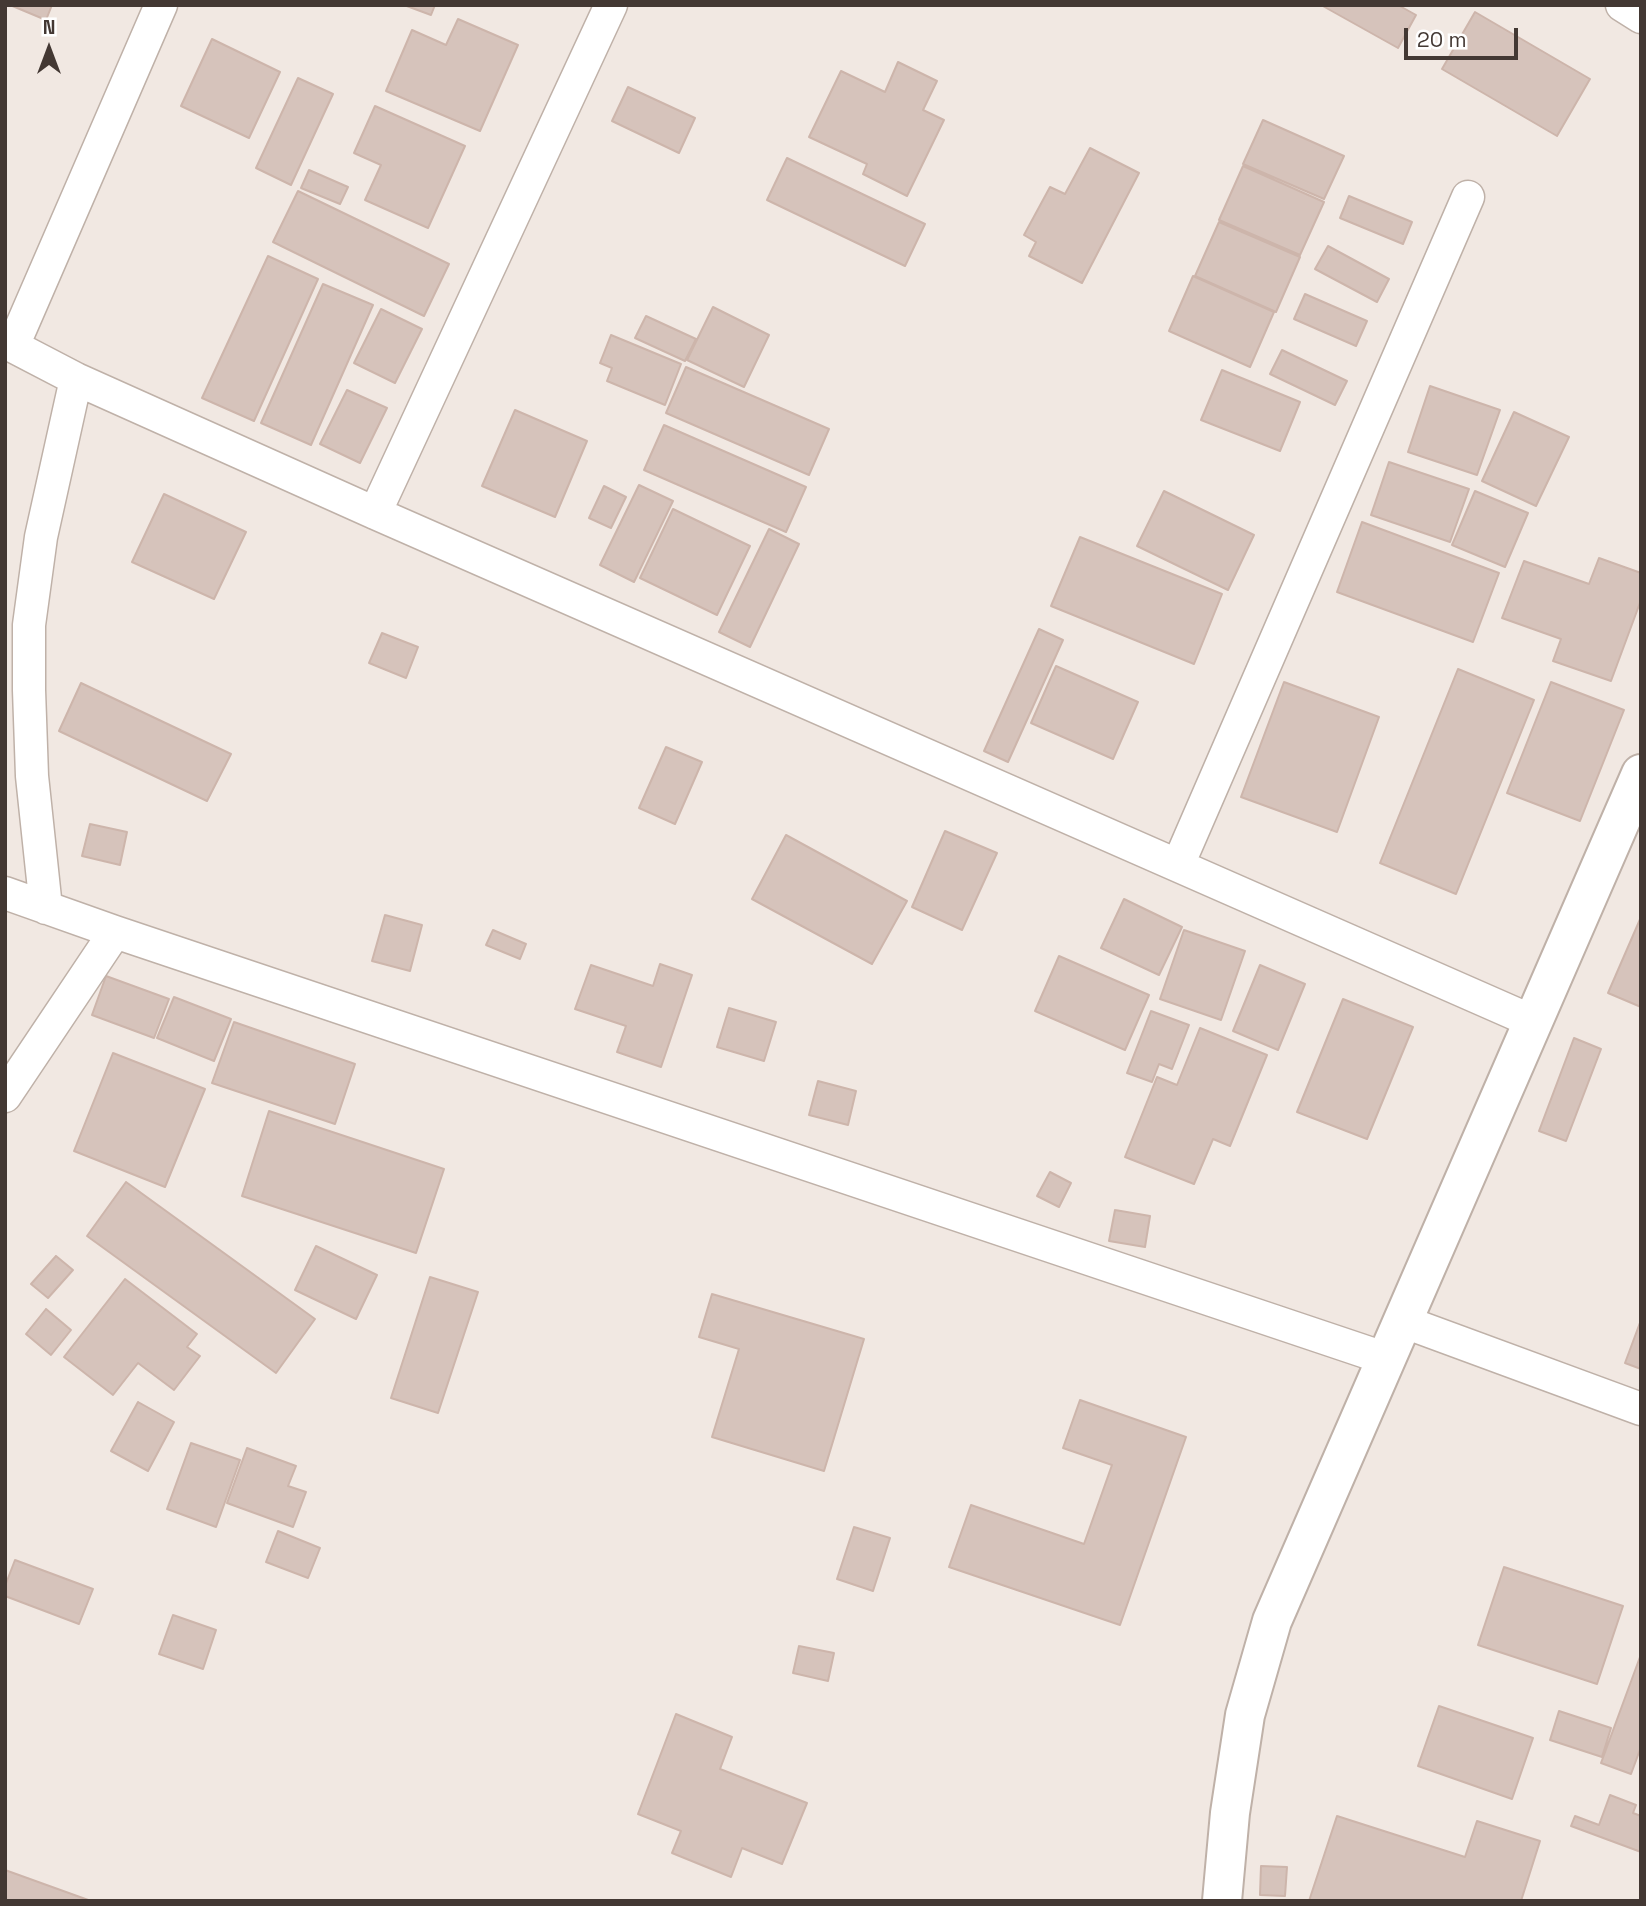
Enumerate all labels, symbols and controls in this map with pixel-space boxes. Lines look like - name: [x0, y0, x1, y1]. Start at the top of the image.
- north arrow: [14, 14, 84, 84]
- scale bar: [1408, 14, 1522, 58]
- text: N: [43, 15, 55, 40]
- text: 20 m: [1417, 26, 1467, 53]

